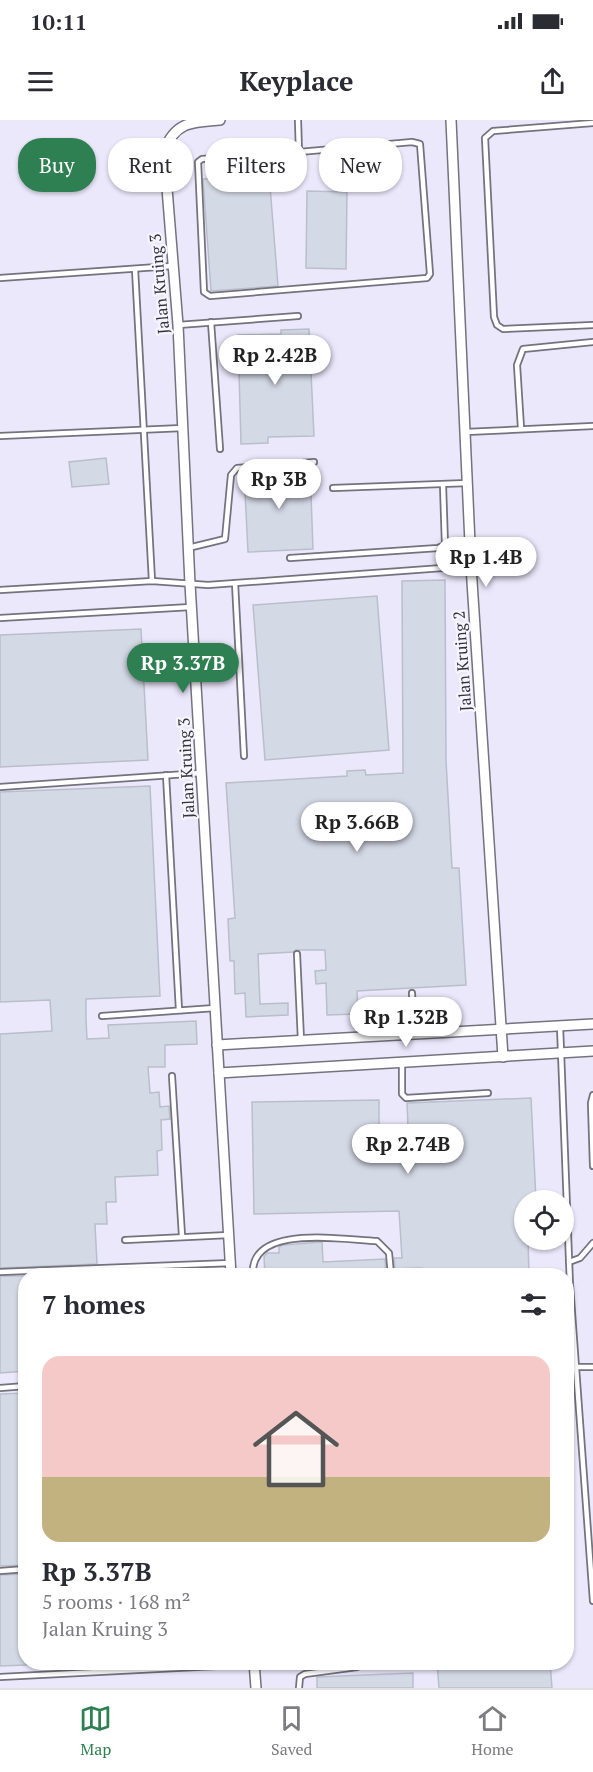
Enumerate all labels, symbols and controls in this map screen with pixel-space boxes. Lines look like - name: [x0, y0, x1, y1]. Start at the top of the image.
- text: 10:11: [30, 7, 87, 36]
- text: Keyplace: [240, 63, 353, 99]
- icon: menu: [24, 65, 57, 98]
- icon: share: [536, 65, 569, 98]
- chip: Buy: [18, 138, 96, 192]
- chip: Rent: [108, 138, 193, 192]
- chip: Filters: [205, 138, 307, 192]
- chip: New: [319, 138, 402, 192]
- street label: Jalan Kruing 3: [144, 233, 174, 335]
- pin: Rp 2.42B: [213, 335, 337, 386]
- text: Rp 2.42B: [233, 341, 317, 368]
- pin: Rp 3B: [237, 459, 321, 510]
- text: Rp 3B: [251, 465, 307, 492]
- pin: Rp 1.4B: [431, 537, 541, 588]
- text: Rp 1.4B: [449, 543, 523, 570]
- street label: Jalan Kruing 2: [448, 610, 476, 712]
- pin: Rp 3.37B: [121, 643, 245, 694]
- text: Rp 3.37B: [141, 649, 225, 676]
- street label: Jalan Kruing 3: [172, 717, 200, 819]
- pin: Rp 3.66B: [295, 802, 419, 853]
- text: Rp 3.66B: [315, 808, 399, 835]
- pin: Rp 1.32B: [344, 997, 468, 1048]
- text: Rp 1.32B: [364, 1003, 448, 1030]
- pin: Rp 2.74B: [346, 1124, 470, 1175]
- text: Rp 2.74B: [366, 1130, 450, 1157]
- map controls: [514, 1190, 574, 1250]
- button: locate: [514, 1190, 574, 1250]
- text: 7 homes: [42, 1287, 146, 1321]
- icon: filters: [517, 1288, 550, 1321]
- icon: home: [242, 1395, 350, 1503]
- text: Rp 3.37B: [42, 1554, 152, 1588]
- text: 5 rooms · 168 m²: [42, 1588, 190, 1615]
- text: Jalan Kruing 3: [42, 1615, 168, 1642]
- tab: Map: [79, 1702, 112, 1760]
- tab: Saved: [271, 1702, 313, 1760]
- tab: Home: [471, 1702, 514, 1760]

